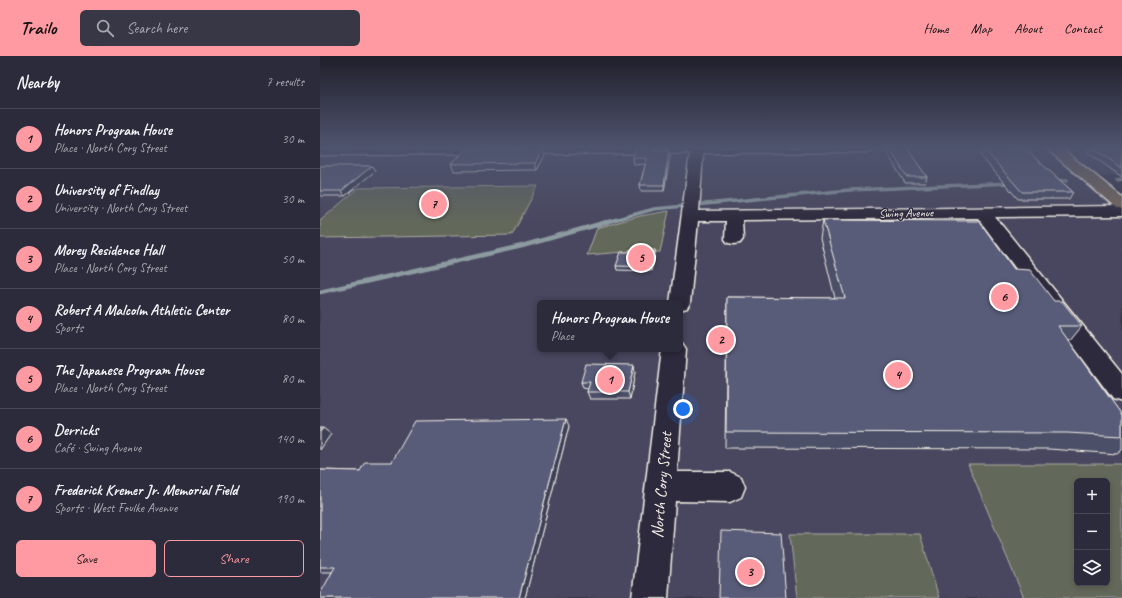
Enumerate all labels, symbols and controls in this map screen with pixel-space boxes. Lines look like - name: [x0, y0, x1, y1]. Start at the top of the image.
- search box: [80, 10, 360, 46]
- text: Trailo: [20, 16, 56, 40]
- icon: search: [94, 17, 116, 39]
- text: Search here: [126, 19, 188, 38]
- text: Home: [923, 20, 949, 37]
- text: Map: [971, 20, 992, 37]
- text: About: [1014, 20, 1042, 37]
- text: Contact: [1064, 20, 1102, 37]
- text: Nearby: [16, 72, 59, 93]
- text: 7 results: [266, 74, 304, 90]
- text: Honors Program House: [54, 121, 172, 140]
- text: 1: [26, 131, 32, 147]
- text: 30 m: [282, 131, 304, 147]
- text: Place · North Cory Street: [54, 140, 167, 156]
- text: University of Findlay: [54, 181, 159, 200]
- pin: 7: [421, 189, 447, 219]
- text: 2: [26, 191, 32, 207]
- text: 30 m: [282, 191, 304, 207]
- text: University · North Cory Street: [54, 200, 187, 216]
- street label: Swing Avenue: [879, 205, 934, 221]
- text: Morey Residence Hall: [54, 241, 163, 260]
- pin: 5: [628, 243, 654, 273]
- text: 3: [26, 251, 32, 267]
- text: 50 m: [282, 251, 304, 267]
- text: Place · North Cory Street: [54, 260, 167, 276]
- pin: 6: [991, 282, 1017, 312]
- popup: [537, 300, 683, 352]
- text: Robert A Malcolm Athletic Center: [54, 301, 229, 320]
- text: Honors Program House: [551, 309, 669, 328]
- text: 4: [26, 311, 32, 327]
- text: 80 m: [282, 311, 304, 327]
- text: Sports: [54, 320, 83, 336]
- pin: 2: [708, 325, 734, 355]
- text: Place: [551, 328, 574, 344]
- pin: 4: [885, 360, 911, 390]
- text: The Japanese Program House: [54, 361, 204, 380]
- pin: 1: [597, 365, 623, 395]
- text: 5: [26, 371, 32, 387]
- text: 80 m: [282, 371, 304, 387]
- text: Place · North Cory Street: [54, 380, 167, 396]
- your location: [673, 399, 693, 419]
- text: Derricks: [54, 421, 98, 440]
- street label: North Cory Street: [646, 429, 677, 539]
- text: 6: [26, 431, 32, 447]
- text: 140 m: [276, 431, 304, 447]
- text: Café · Swing Avenue: [54, 440, 141, 456]
- map controls: [1074, 478, 1110, 586]
- button: +: [1074, 478, 1110, 514]
- text: Frederick Kremer Jr. Memorial Field: [54, 481, 238, 500]
- text: 7: [26, 491, 32, 507]
- text: 190 m: [276, 491, 304, 507]
- text: Sports · West Foulke Avenue: [54, 500, 177, 516]
- button: −: [1074, 514, 1110, 550]
- button: Save: [16, 540, 156, 577]
- button: Share: [164, 540, 304, 577]
- button: layers: [1074, 550, 1110, 586]
- pin: 3: [737, 557, 763, 587]

